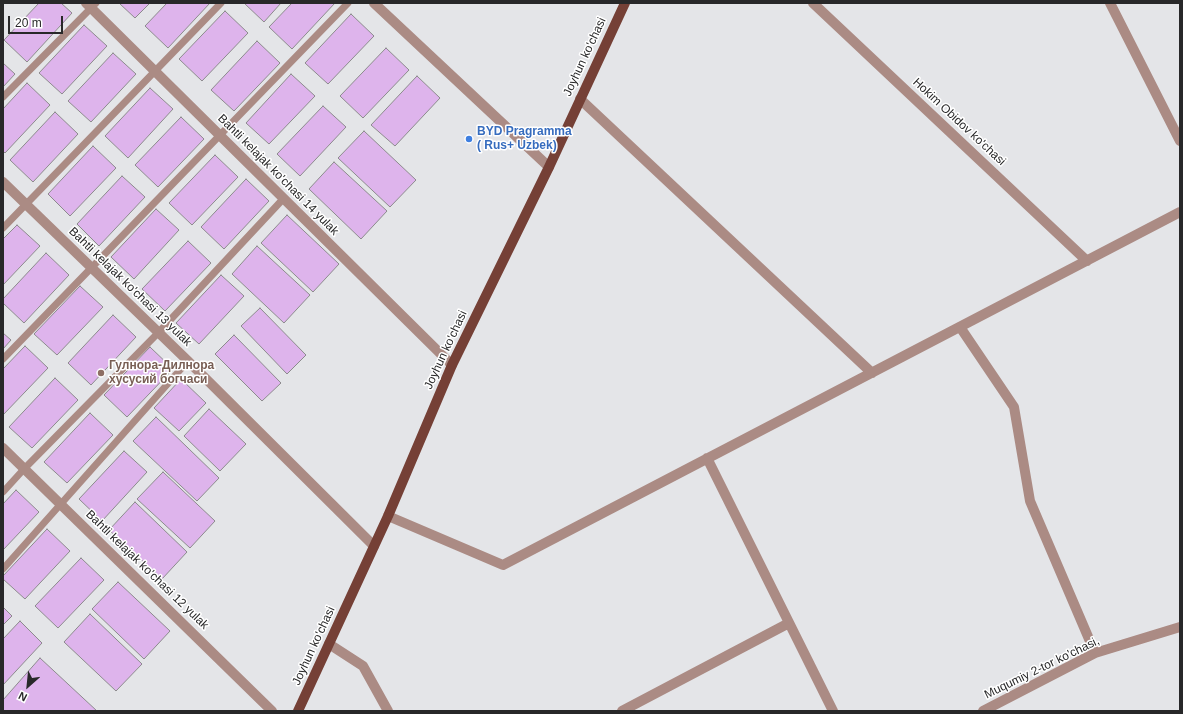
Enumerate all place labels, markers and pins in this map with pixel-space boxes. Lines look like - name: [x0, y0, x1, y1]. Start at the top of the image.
- place label: BYD Pragramma ( Rus+ Uzbek): [477, 125, 572, 153]
- marker: BYD Pragramma ( Rus+ Uzbek): [464, 134, 474, 144]
- place label: Гулнора-Дилнора хусусий богчаси: [109, 359, 214, 387]
- marker: Гулнора-Дилнора хусусий богчаси: [96, 368, 106, 378]

